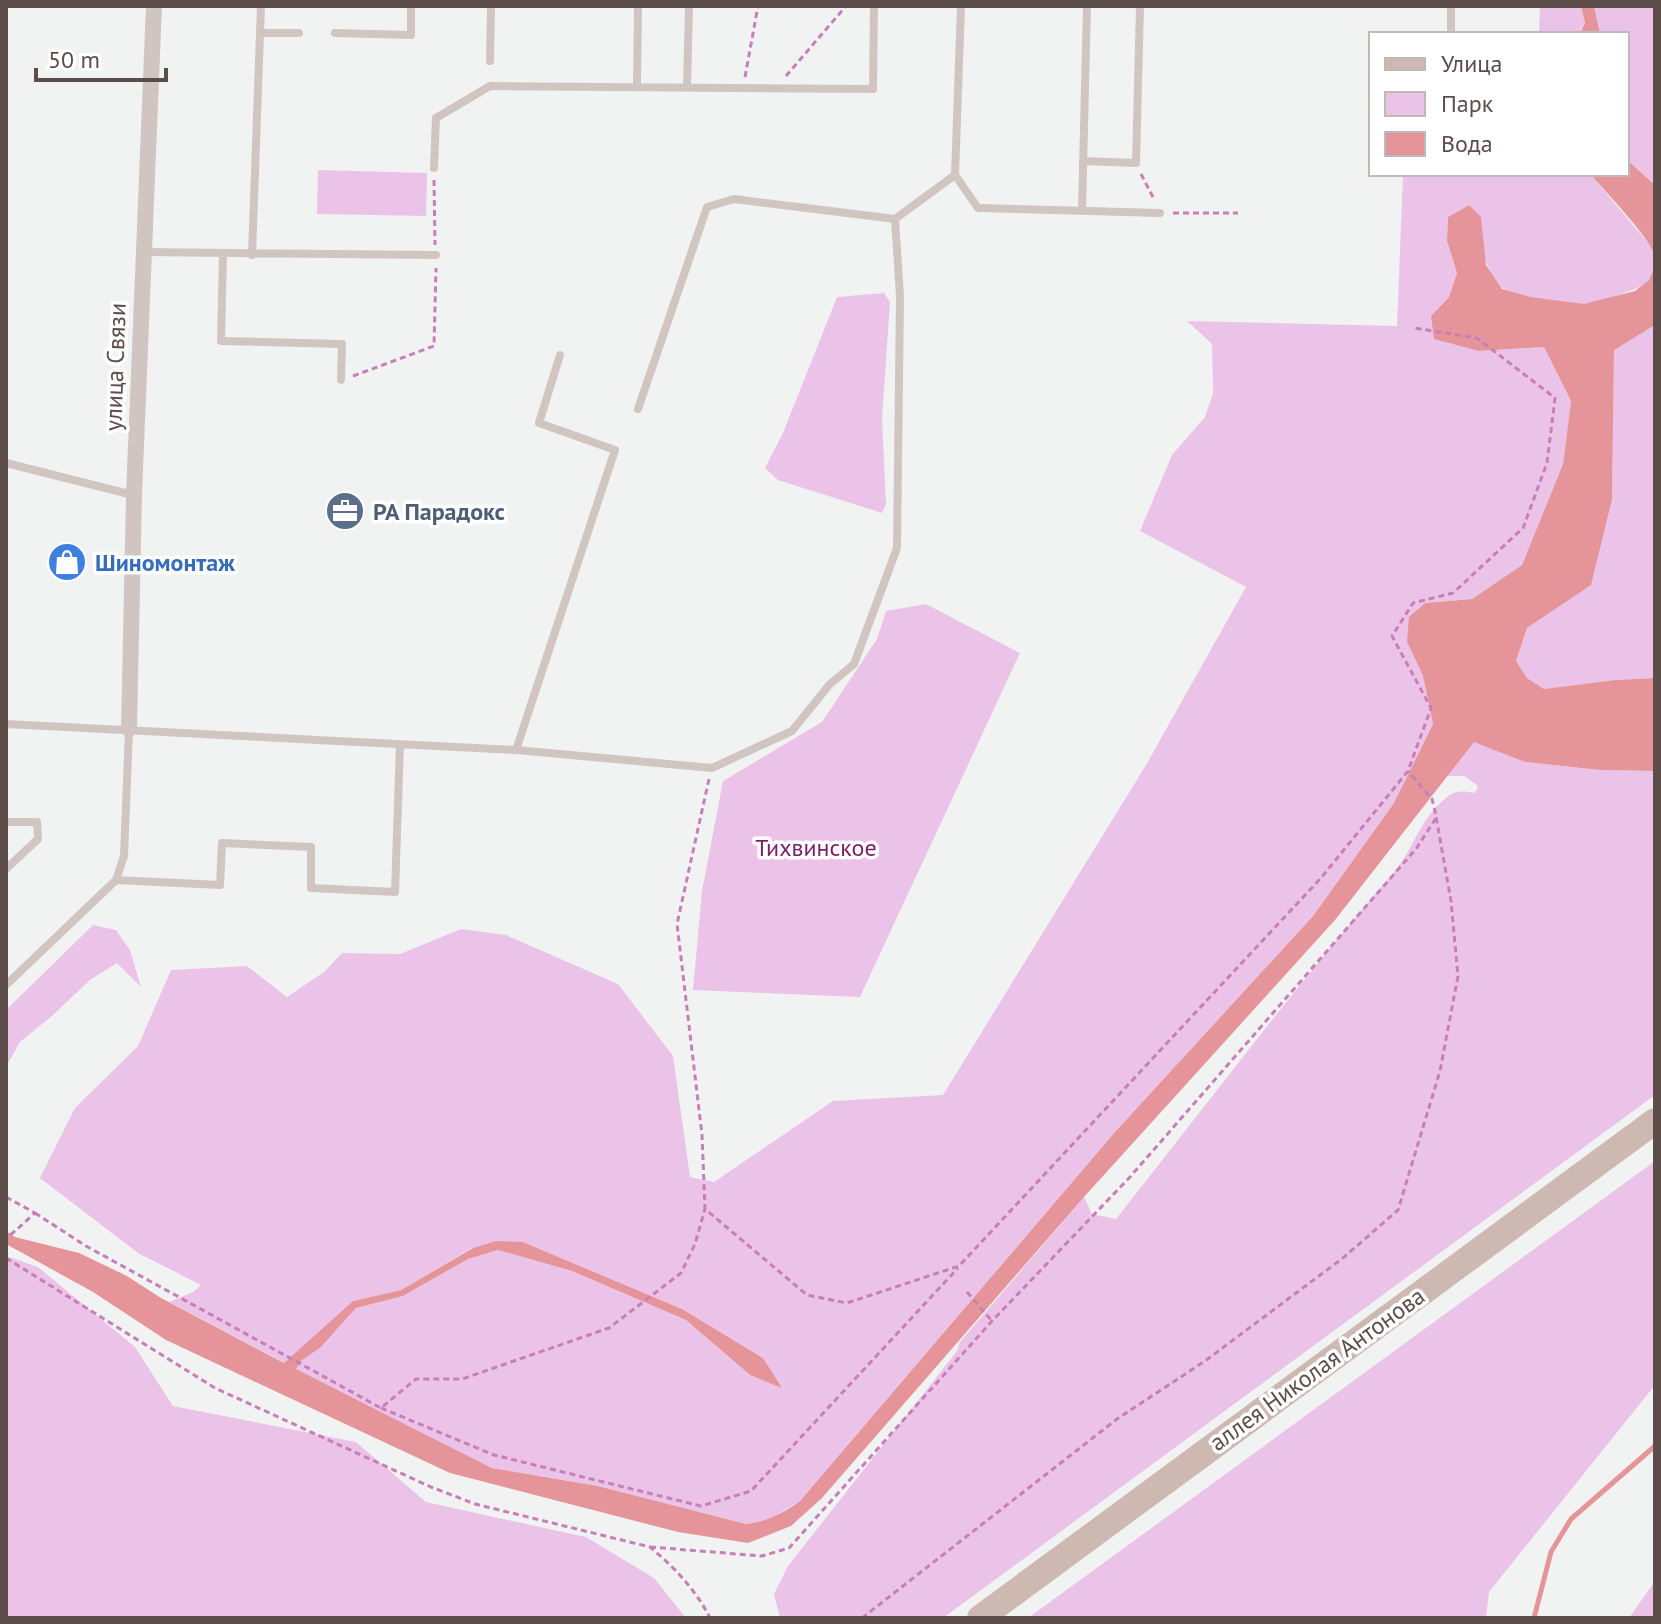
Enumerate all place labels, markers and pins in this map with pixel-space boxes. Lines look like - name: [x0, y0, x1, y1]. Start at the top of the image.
- office icon: РА Парадокс: [324, 490, 366, 532]
- place label: РА Парадокс: [373, 496, 505, 527]
- shop icon: Шиномонтаж: [46, 541, 88, 583]
- place label: Шиномонтаж: [95, 547, 235, 578]

